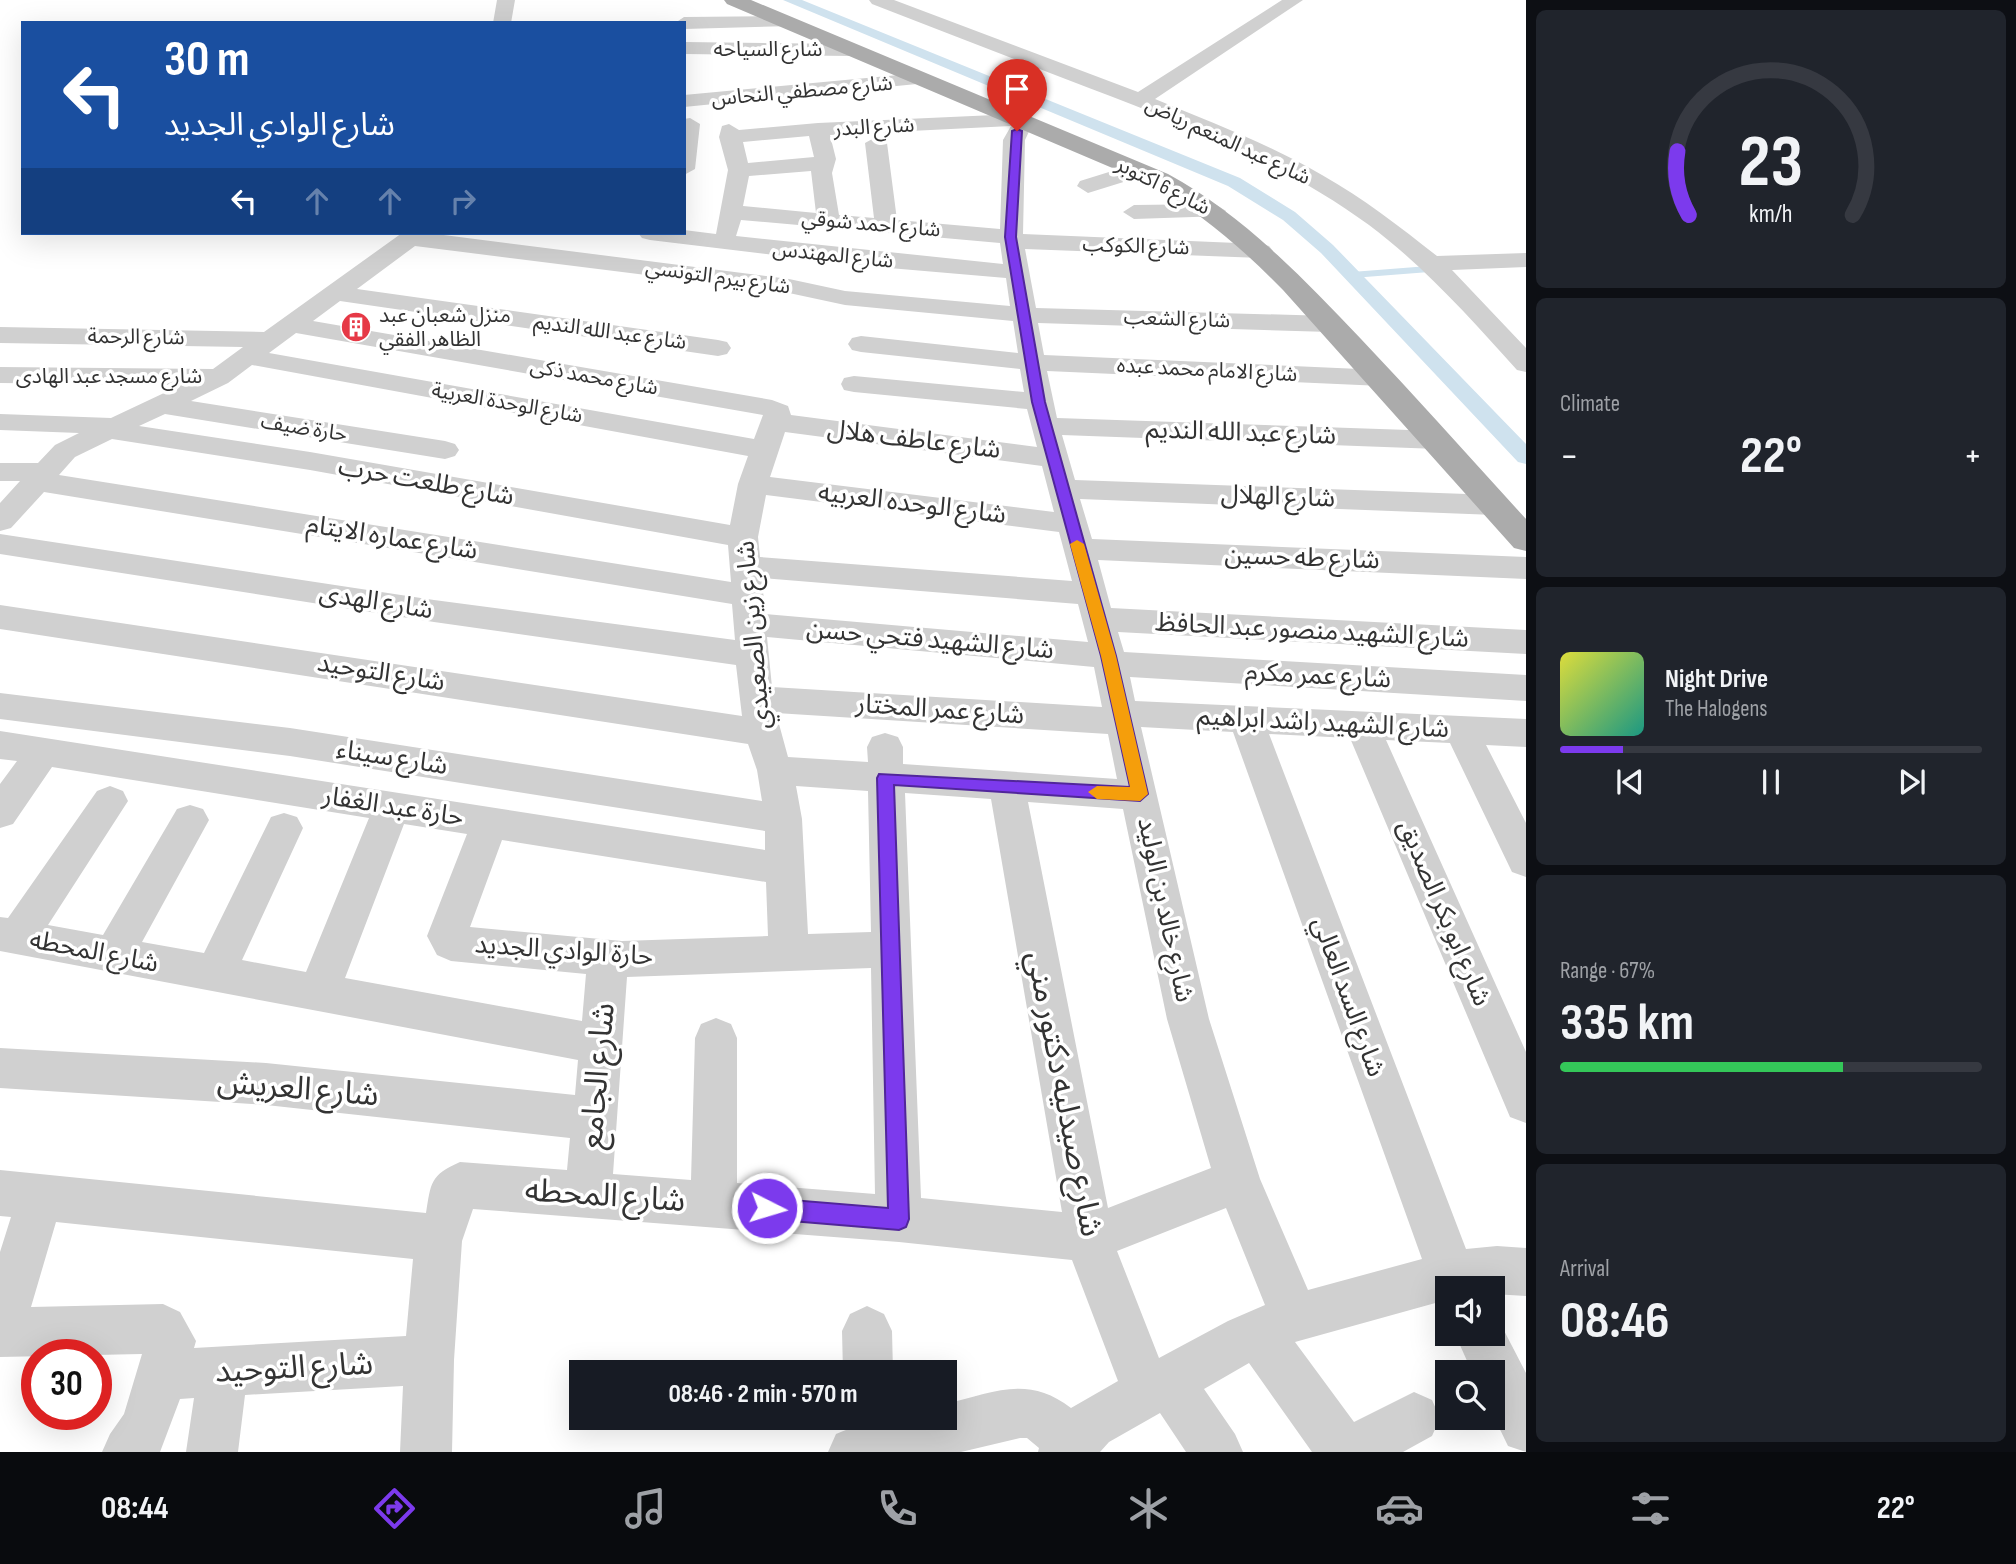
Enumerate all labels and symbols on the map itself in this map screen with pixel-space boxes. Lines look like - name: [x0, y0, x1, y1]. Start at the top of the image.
- street label: شارع السياحه: [713, 37, 823, 64]
- pin: [987, 59, 1047, 131]
- street label: شارع مصطفي النحاس: [710, 71, 894, 114]
- street label: شارع عبد المنعم رياض: [1141, 92, 1315, 192]
- street label: شارع البدر: [832, 112, 915, 144]
- street label: شارع 6 اكتوبر: [1110, 151, 1214, 222]
- street label: شارع احمد شوقي: [800, 205, 942, 245]
- street label: شارع الكوكب: [1082, 232, 1190, 262]
- street label: شارع المهندس: [771, 236, 895, 276]
- street label: شارع بيرم التونسي: [644, 254, 792, 303]
- place label: منزل شعبان عبد الظاهر الفقي: [379, 303, 511, 354]
- street label: شارع الشعب: [1123, 305, 1231, 335]
- street label: شارع عبد الله النديم: [532, 309, 688, 357]
- building icon: منزل شعبان عبد الظاهر الفقي: [339, 310, 373, 344]
- street label: شارع الرحمة: [87, 324, 185, 352]
- street label: شارع محمد ذكى: [528, 353, 660, 403]
- street label: شارع الامام محمد عبده: [1116, 353, 1298, 390]
- street label: شارع مسجد عبد الهادى: [16, 364, 202, 391]
- street label: شارع الوحدة العربية: [429, 377, 584, 431]
- street label: حارة ضيف: [259, 409, 349, 447]
- street label: شارع عاطف هلال: [825, 414, 1002, 468]
- street label: شارع عبد الله النديم: [1145, 414, 1337, 455]
- street label: شارع طلعت حرب: [335, 451, 516, 515]
- street label: شارع الوحده العربيه: [816, 477, 1008, 533]
- street label: شارع الهلال: [1220, 480, 1336, 516]
- street label: شارع عماره الايتام: [304, 509, 480, 570]
- street label: شارع زين الصعيدي: [730, 539, 781, 730]
- street label: شارع طه حسين: [1224, 540, 1380, 578]
- street label: شارع الهدى: [317, 578, 435, 628]
- street label: شارع الشهيد منصور عبد الحافظ: [1154, 607, 1470, 657]
- street label: شارع الشهيد فتحي حسن: [805, 614, 1055, 669]
- street label: شارع التوحيد: [315, 648, 447, 700]
- street label: شارع عمر مكرم: [1244, 657, 1392, 698]
- street label: شارع عمر المختار: [854, 689, 1025, 733]
- street label: شارع الشهيد راشد ابراهيم: [1196, 701, 1450, 748]
- street label: شارع سيناء: [334, 734, 450, 784]
- street label: حارة عبد الغفار: [319, 780, 466, 833]
- street label: شارع خالد بن الوليد: [1128, 815, 1200, 1006]
- street label: شارع ابو بكر الصديق: [1389, 815, 1497, 1012]
- street label: شارع السد العالي: [1302, 913, 1391, 1082]
- street label: شارع المحطه: [27, 924, 161, 982]
- street label: حارة الوادي الجديد: [474, 929, 654, 976]
- street label: شارع صيدليه دكتور مني: [1014, 948, 1111, 1241]
- street label: شارع الجامع: [572, 1001, 627, 1151]
- street label: شارع العريش: [215, 1063, 380, 1118]
- street label: شارع المحطه: [523, 1171, 686, 1224]
- position arrow: [730, 1171, 804, 1245]
- speed limit sign: 30: [21, 1339, 112, 1430]
- street label: شارع التوحيد: [214, 1344, 374, 1395]

